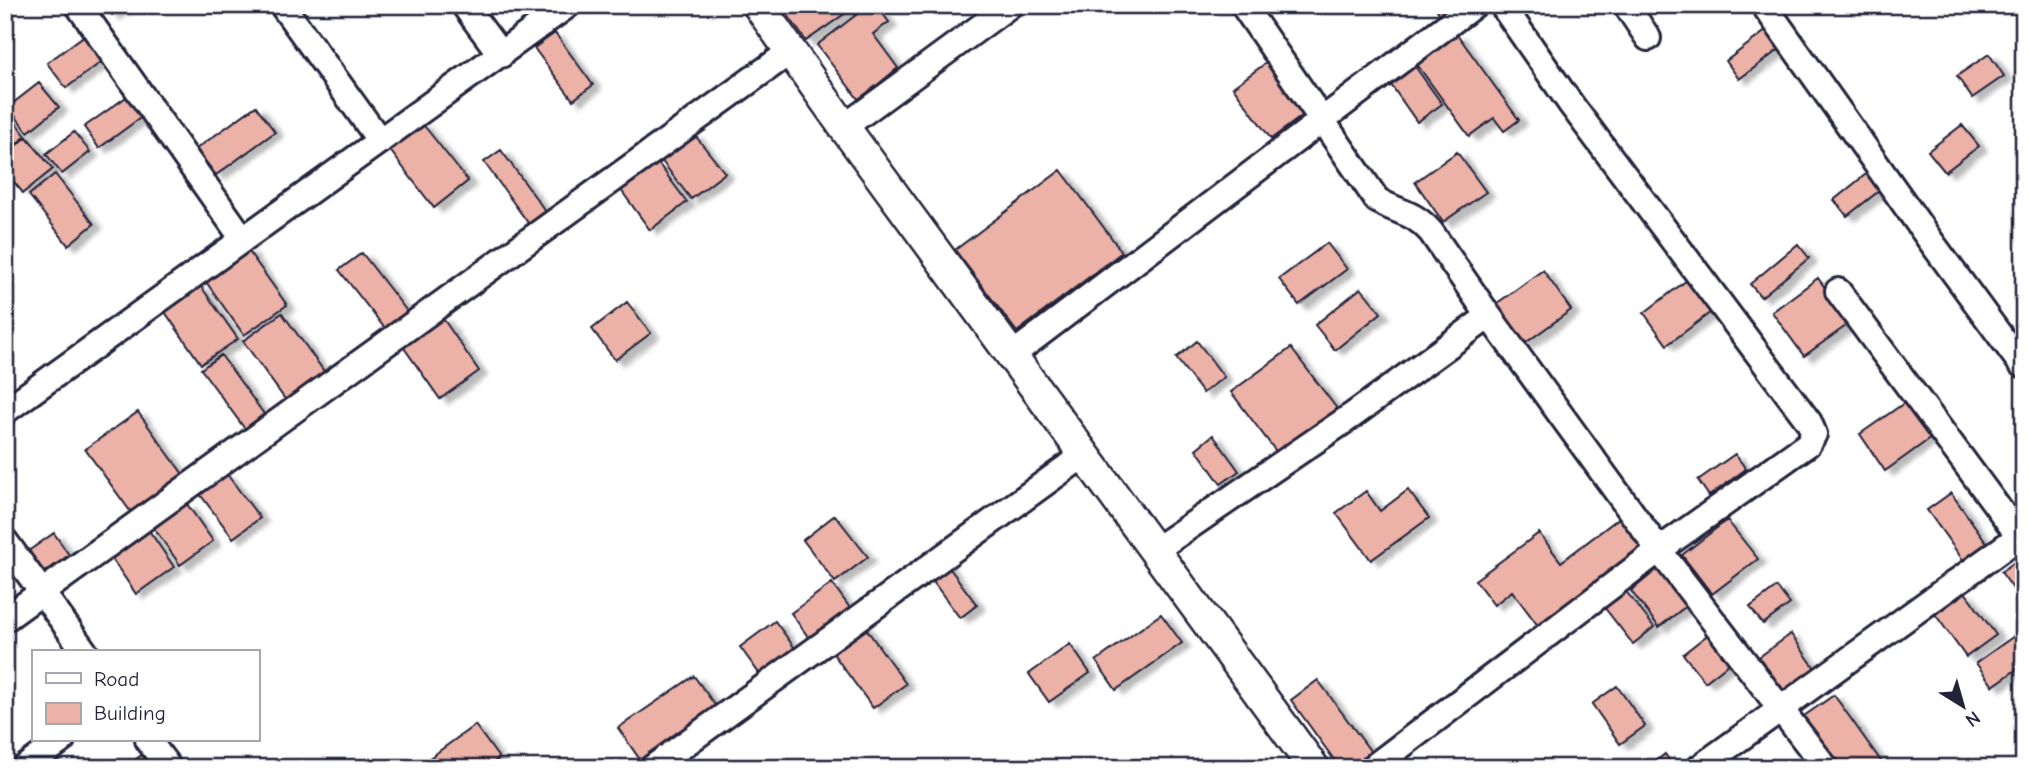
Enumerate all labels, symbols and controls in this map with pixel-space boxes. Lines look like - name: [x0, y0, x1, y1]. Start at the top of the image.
- legend: [32, 650, 259, 742]
- text: Road: [94, 667, 139, 691]
- north arrow: [1927, 672, 1997, 742]
- text: Building: [94, 701, 166, 725]
- text: N: [1961, 706, 1984, 731]

